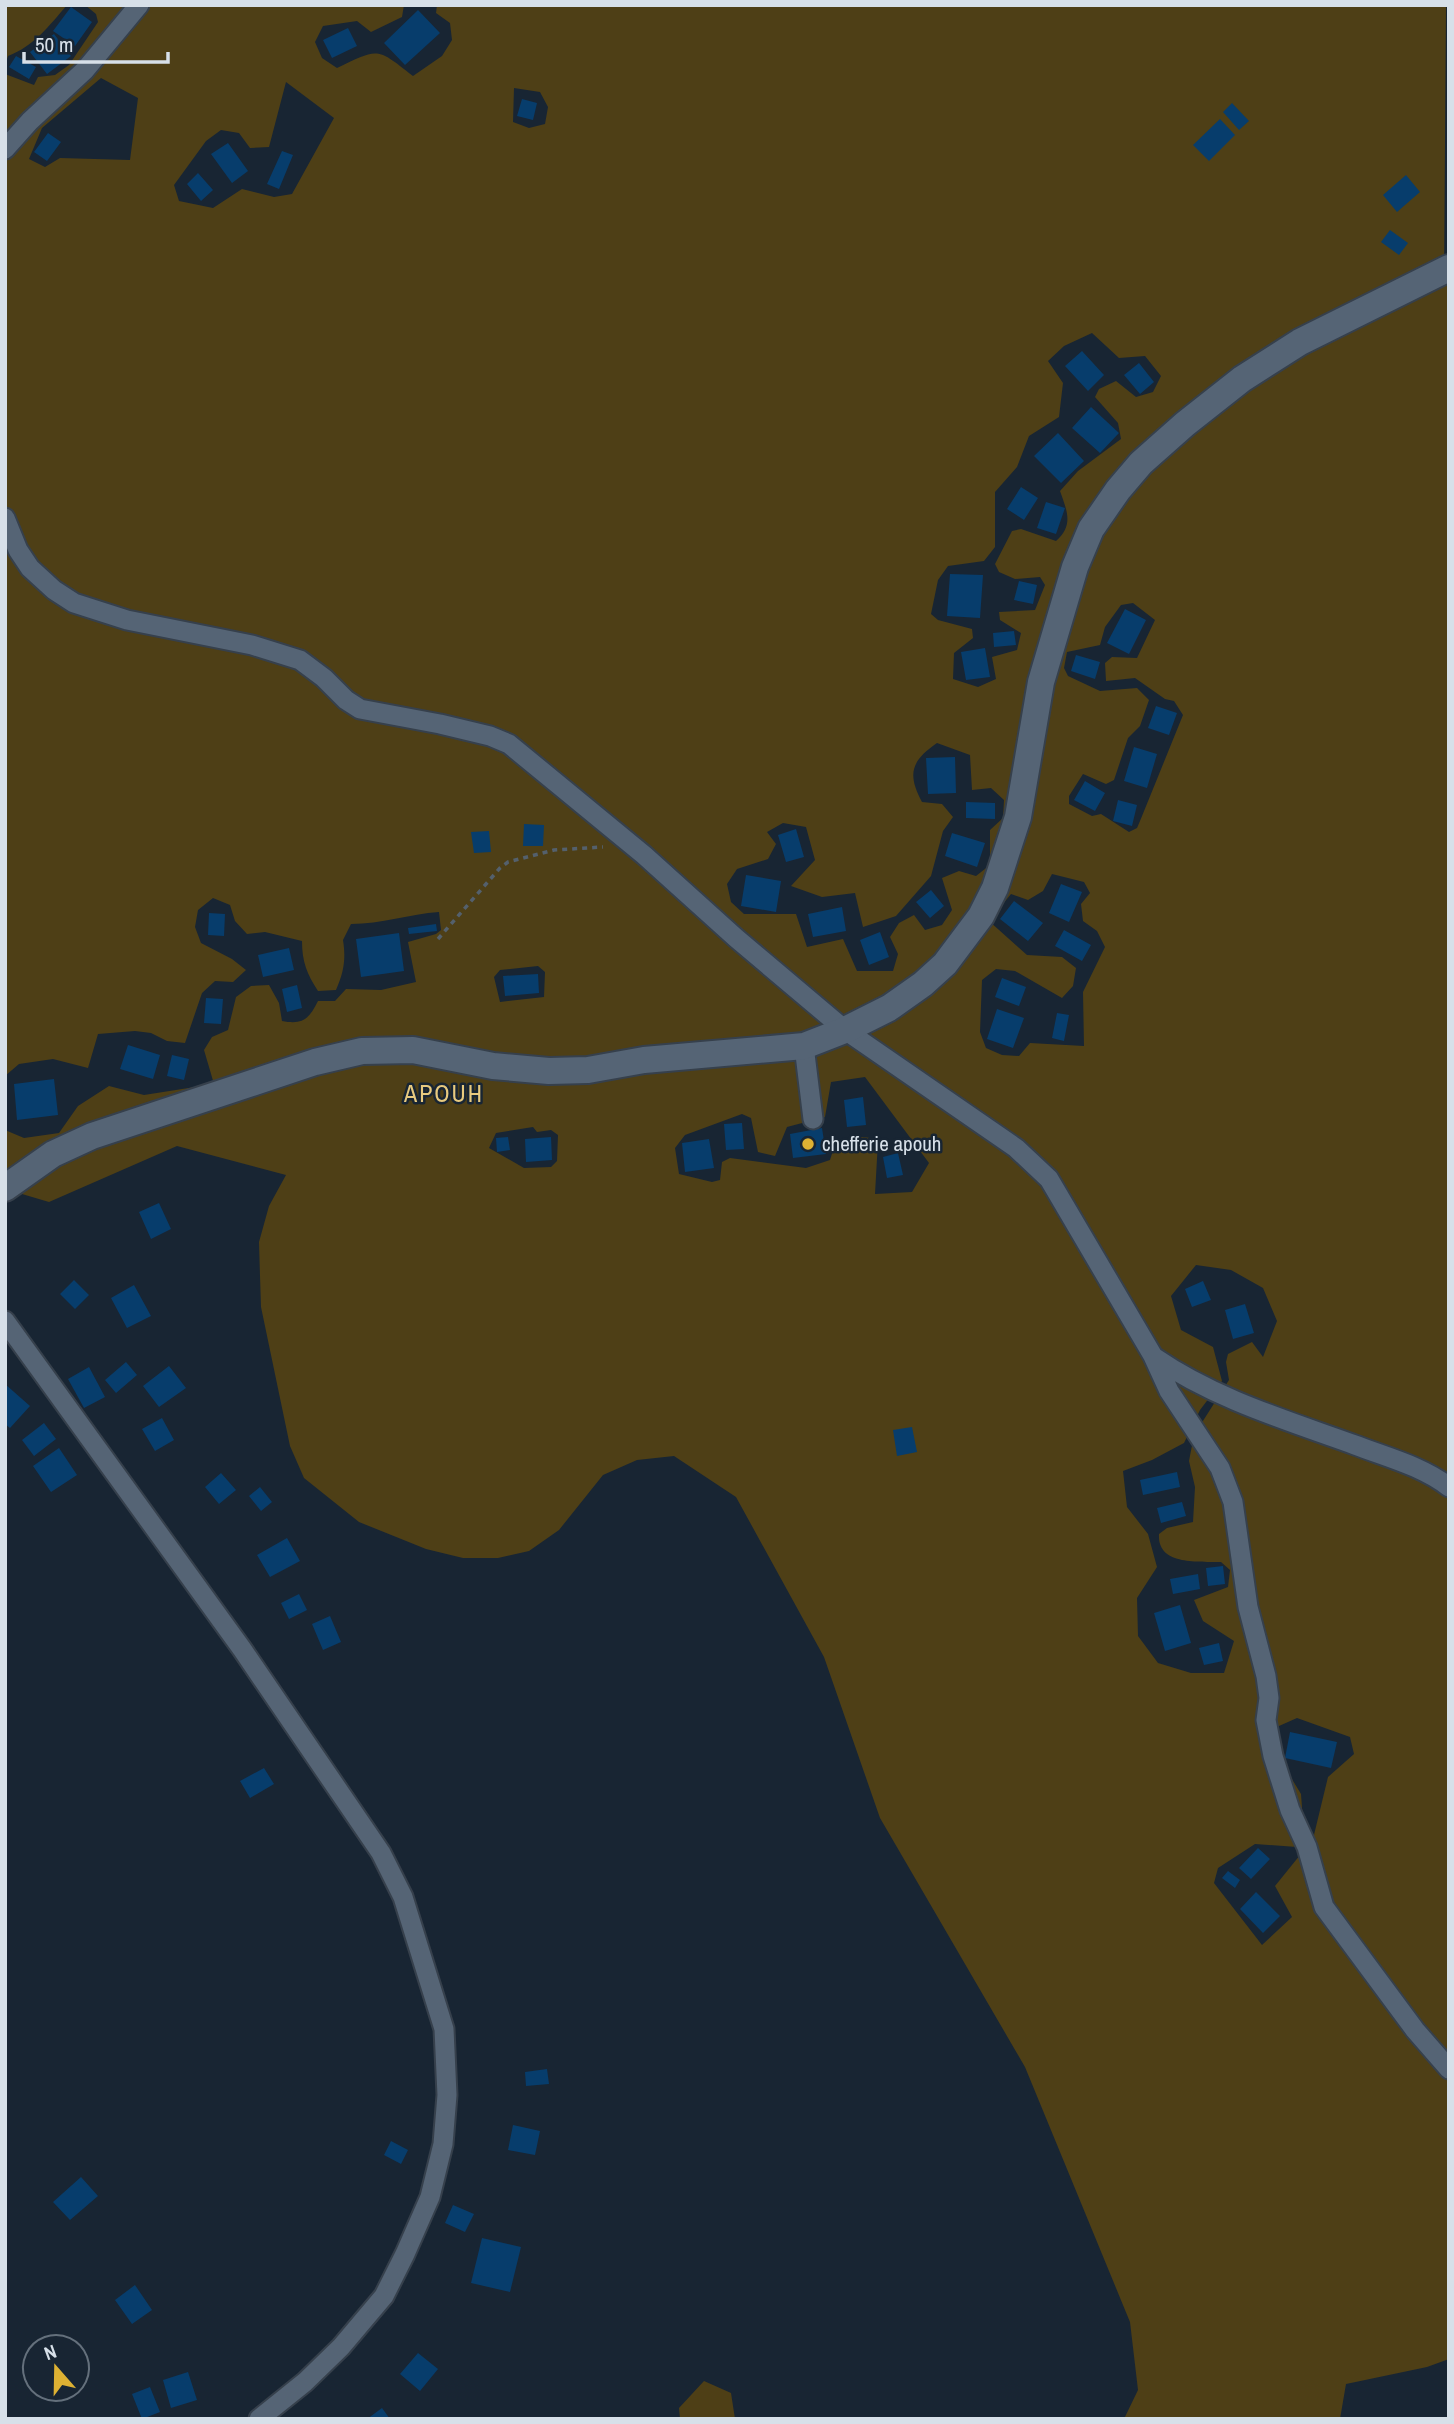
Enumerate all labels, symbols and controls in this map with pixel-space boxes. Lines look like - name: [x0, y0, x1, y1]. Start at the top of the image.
- scale bar: [24, 21, 168, 65]
- text: 50 m: [35, 30, 73, 59]
- district label: APOUH: [403, 1077, 484, 1109]
- place label: chefferie apouh: [822, 1129, 941, 1158]
- marker: chefferie apouh: [800, 1136, 816, 1152]
- north arrow: [21, 2333, 91, 2403]
- text: N: [40, 2338, 60, 2366]

